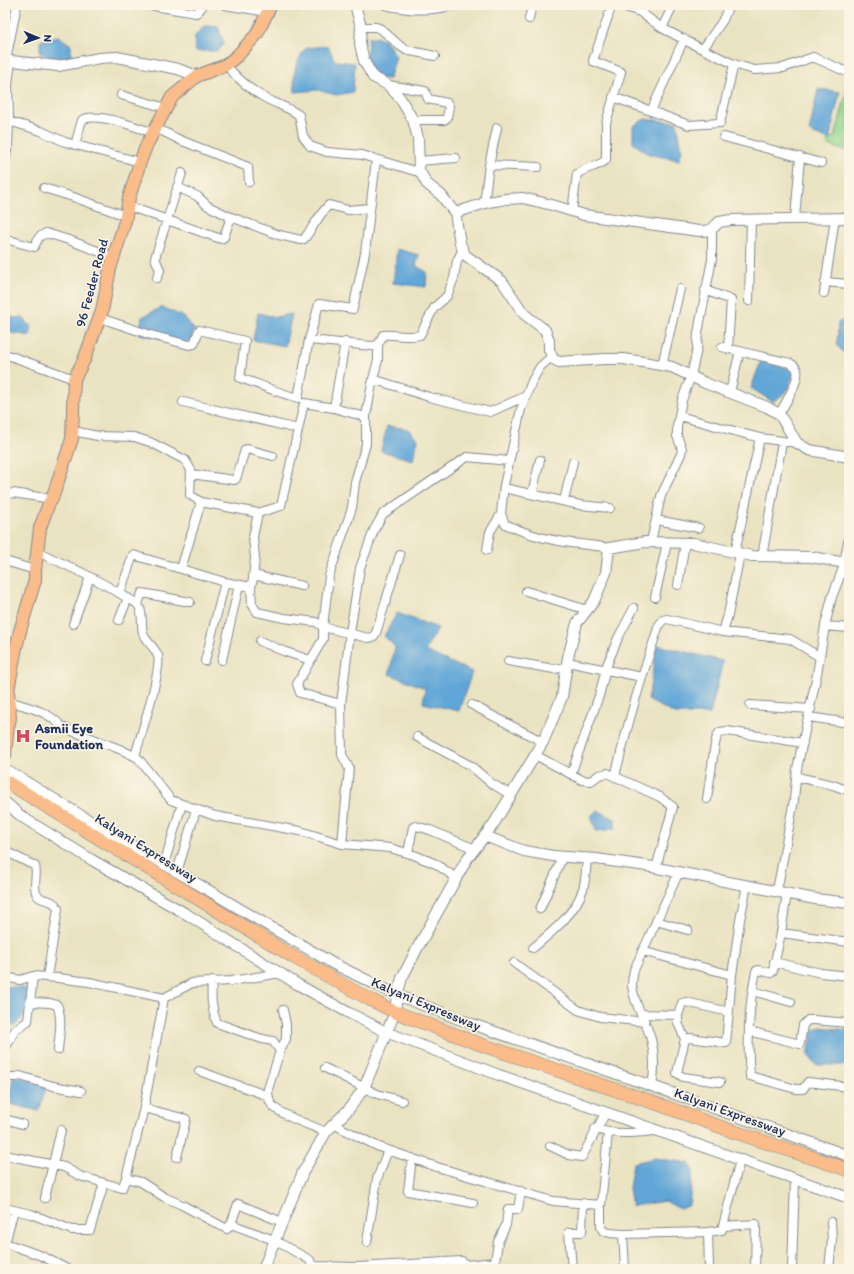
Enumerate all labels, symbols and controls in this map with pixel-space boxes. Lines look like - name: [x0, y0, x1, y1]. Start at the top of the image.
- north arrow: [18, 18, 58, 58]
- text: N: [41, 34, 54, 42]
- street label: 96 Feeder Road: [72, 237, 112, 329]
- place label: Asmii Eye Foundation: [34, 720, 103, 753]
- hospital icon: Asmii Eye Foundation: [14, 727, 32, 745]
- street label: Kalyani Expressway: [92, 810, 201, 887]
- street label: Kalyani Expressway: [369, 973, 484, 1035]
- street label: Kalyani Expressway: [672, 1084, 788, 1140]

